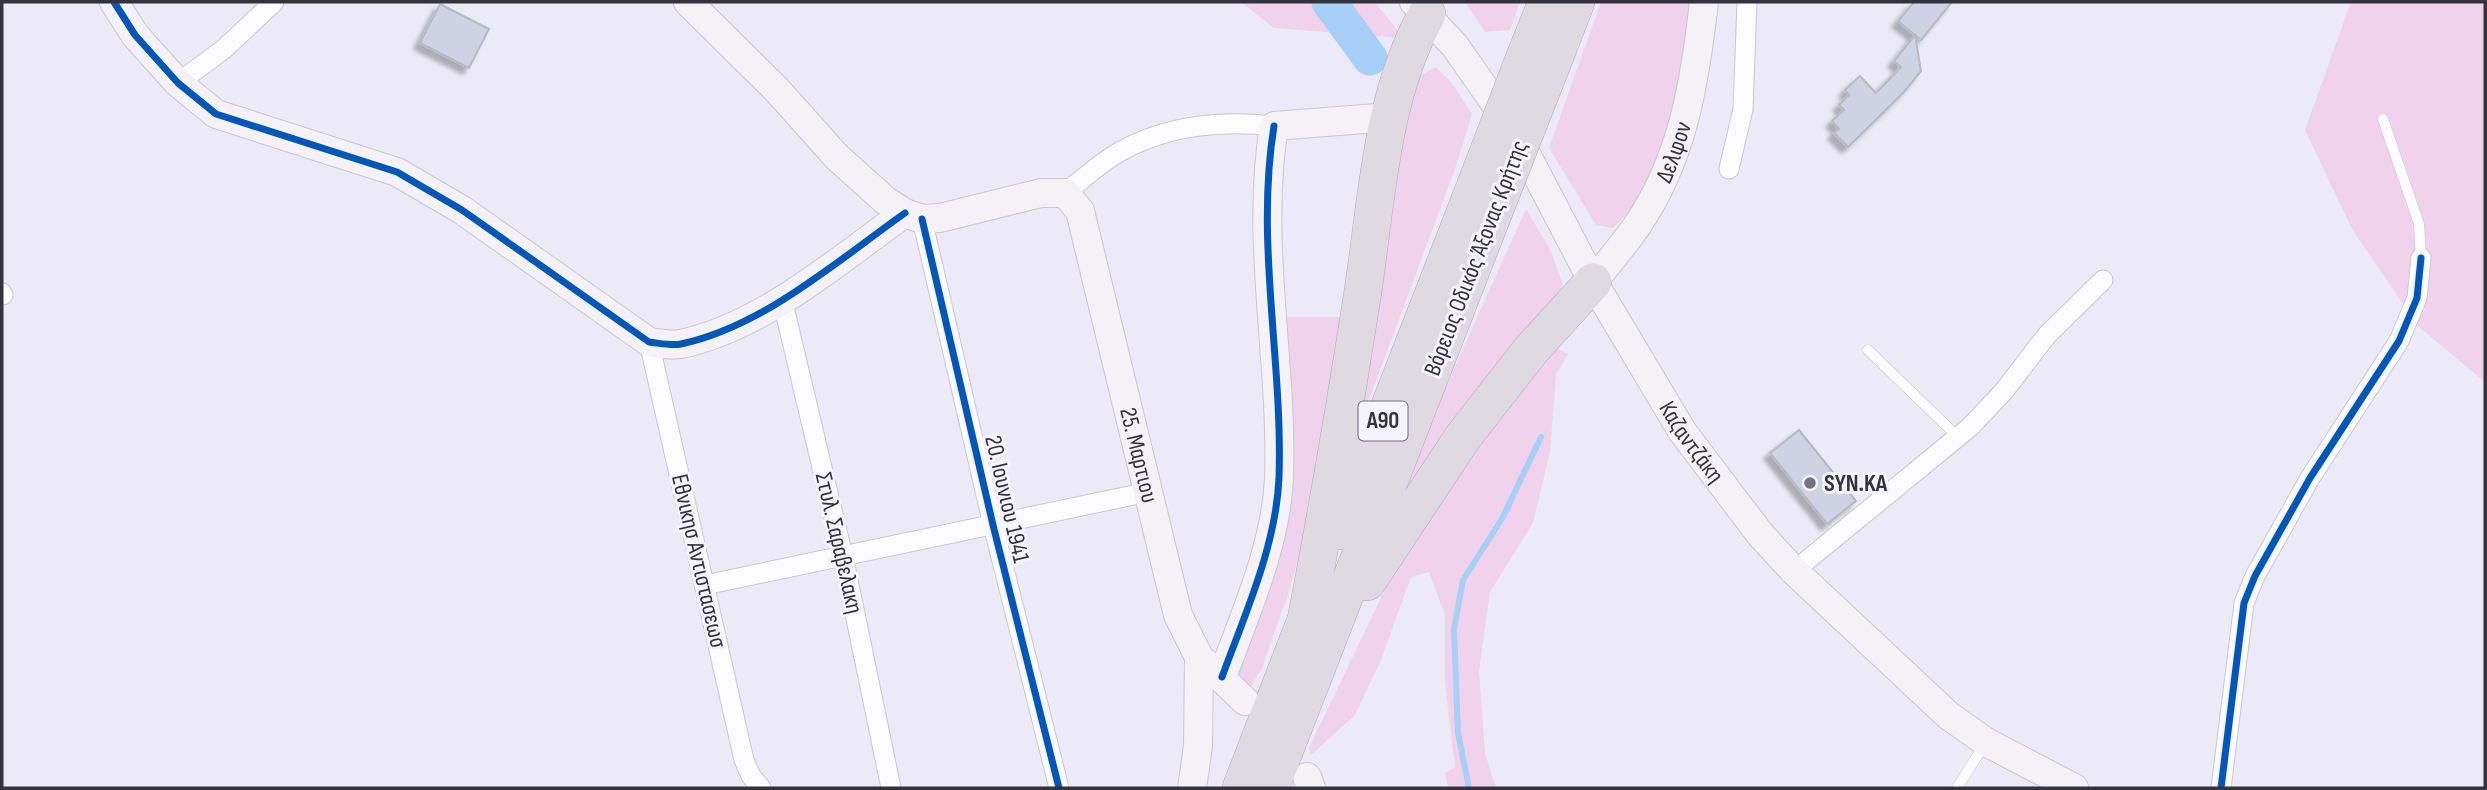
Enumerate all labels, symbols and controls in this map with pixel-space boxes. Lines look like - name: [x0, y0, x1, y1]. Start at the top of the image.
- street label: Δελφον: [1649, 119, 1697, 187]
- street label: Βόρειος Οδικός Άξονας Κρήτης: [1418, 136, 1534, 380]
- street label: Καζαντζάκη: [1653, 396, 1731, 489]
- road number: Α90: [1358, 402, 1408, 440]
- street label: 25. Μαρτιου: [1114, 404, 1165, 506]
- street label: 20. Ιουνιου 1941: [978, 432, 1036, 566]
- place label: SYN.KA: [1824, 469, 1888, 498]
- street label: Στυλ. Σαραβελακη: [809, 470, 869, 616]
- street label: Εθνικησ Αντιστασεωσ: [665, 471, 733, 651]
- marker: SYN.KA: [1802, 475, 1818, 491]

